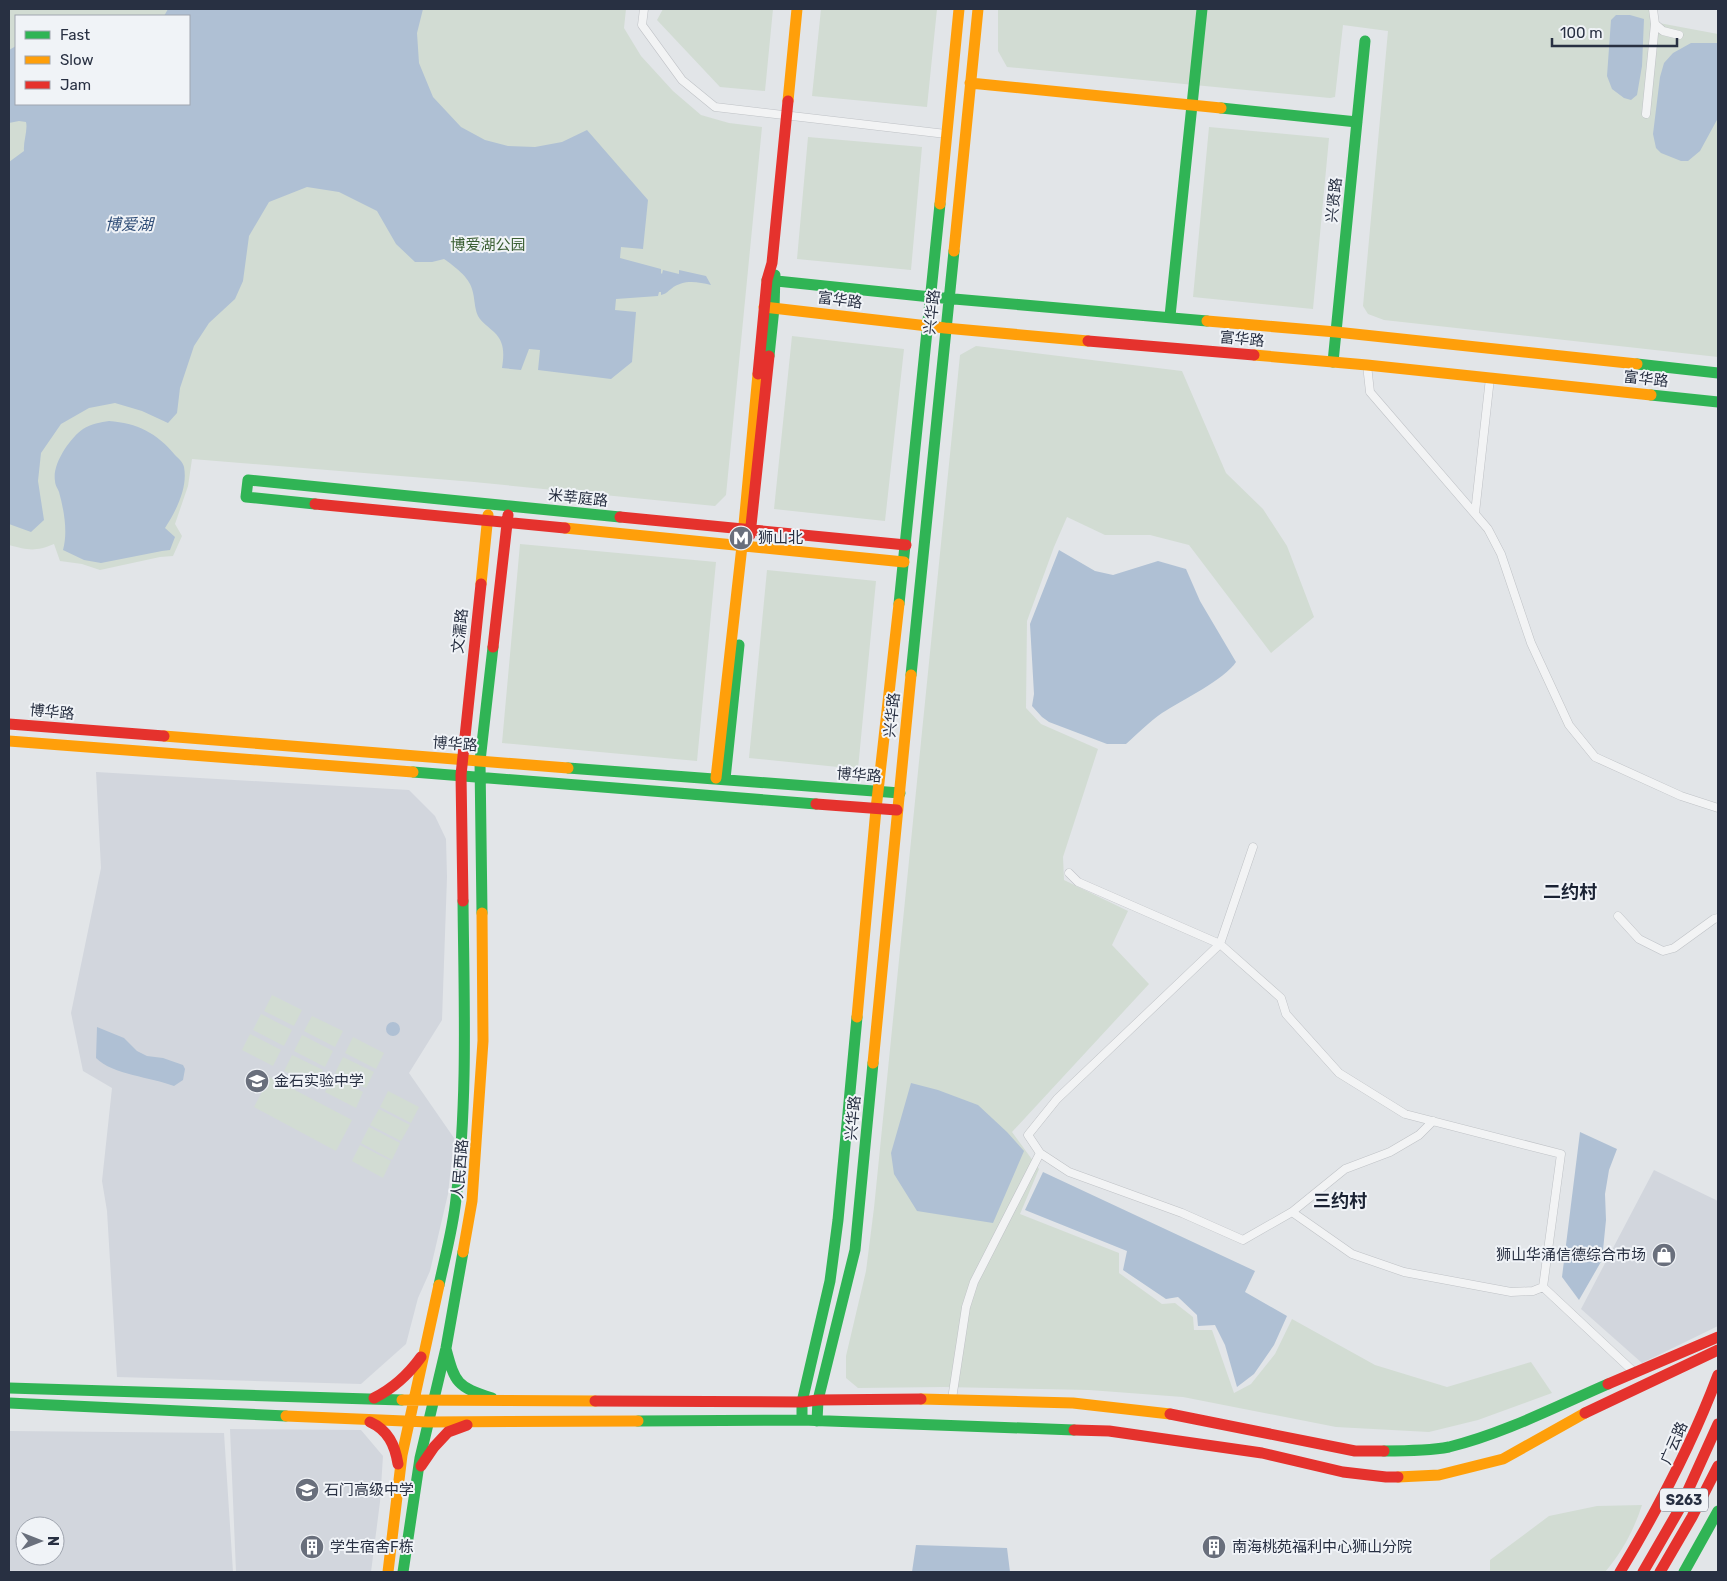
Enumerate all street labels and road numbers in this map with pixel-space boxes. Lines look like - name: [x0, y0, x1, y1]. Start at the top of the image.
- street label: 兴贤路: [1323, 177, 1345, 223]
- street label: 富华路: [817, 288, 863, 312]
- street label: 兴华路: [921, 289, 943, 335]
- street label: 富华路: [1219, 328, 1265, 350]
- street label: 富华路: [1623, 368, 1669, 390]
- street label: 米莘庭路: [547, 486, 609, 510]
- street label: 文濡路: [449, 608, 471, 654]
- street label: 兴华路: [881, 692, 903, 738]
- street label: 博华路: [29, 701, 75, 723]
- street label: 博华路: [432, 733, 478, 755]
- street label: 博华路: [836, 764, 882, 786]
- street label: 兴华路: [842, 1095, 864, 1141]
- street label: 人民西路: [448, 1138, 472, 1200]
- street label: 广云路: [1657, 1419, 1691, 1467]
- road number: S263: [1660, 1488, 1708, 1512]

